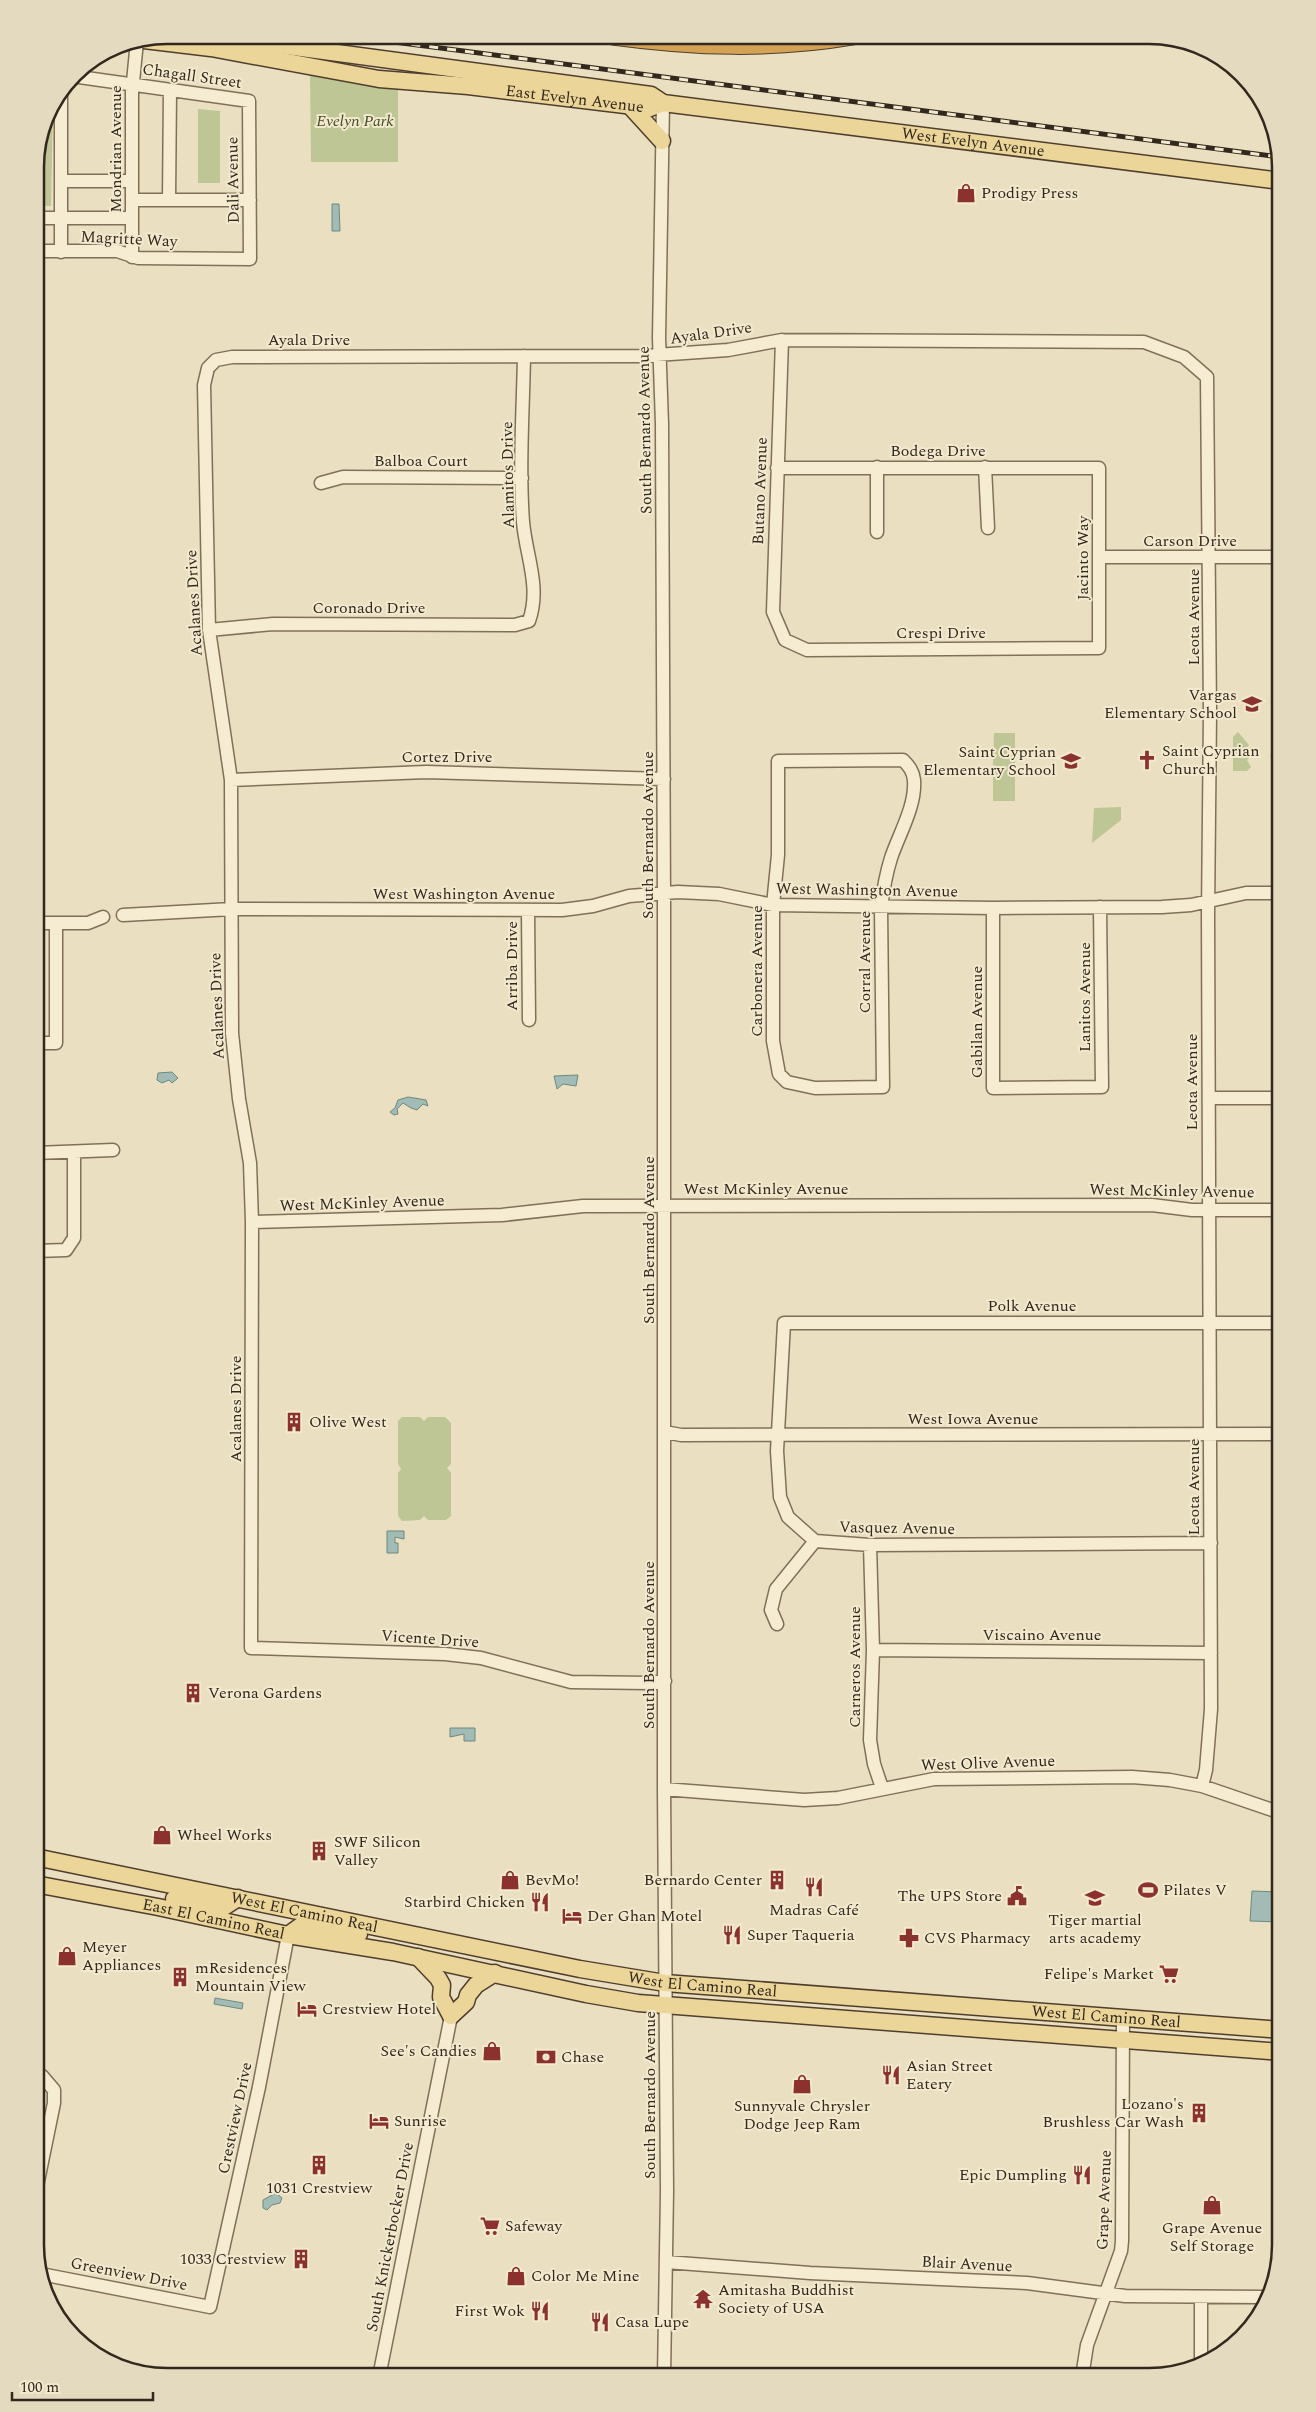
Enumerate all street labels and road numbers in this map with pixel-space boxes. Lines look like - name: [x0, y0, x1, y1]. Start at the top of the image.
- street label: Chagall Street: [141, 57, 244, 95]
- street label: East Evelyn Avenue: [504, 79, 645, 119]
- street label: Mondrian Avenue: [104, 85, 128, 213]
- street label: West Evelyn Avenue: [900, 121, 1046, 163]
- street label: Dali Avenue: [220, 136, 246, 224]
- street label: Magritte Way: [80, 224, 179, 254]
- street label: Ayala Drive: [668, 315, 754, 351]
- street label: Ayala Drive: [268, 328, 350, 352]
- street label: South Bernardo Avenue: [632, 346, 658, 514]
- street label: Alamitos Drive: [495, 421, 521, 529]
- street label: Butano Avenue: [746, 437, 774, 545]
- street label: Bodega Drive: [890, 439, 986, 463]
- street label: Balboa Court: [374, 449, 468, 473]
- street label: Jacinto Way: [1071, 514, 1095, 600]
- street label: Carson Drive: [1143, 529, 1237, 553]
- street label: Acalanes Drive: [179, 549, 209, 657]
- street label: Leota Avenue: [1182, 569, 1206, 665]
- street label: Coronado Drive: [312, 596, 426, 620]
- street label: Crespi Drive: [896, 621, 986, 645]
- street label: Cortez Drive: [402, 745, 492, 769]
- street label: South Bernardo Avenue: [636, 751, 660, 919]
- street label: West Washington Avenue: [776, 876, 958, 904]
- street label: West Washington Avenue: [373, 882, 555, 906]
- street label: Carbonera Avenue: [745, 905, 769, 1037]
- street label: Corral Avenue: [853, 911, 877, 1013]
- street label: Arriba Drive: [500, 921, 524, 1011]
- street label: Lanitos Avenue: [1073, 942, 1097, 1052]
- street label: Acalanes Drive: [203, 952, 231, 1060]
- street label: Gabilan Avenue: [965, 966, 989, 1078]
- street label: Leota Avenue: [1180, 1034, 1204, 1130]
- street label: South Bernardo Avenue: [637, 1156, 661, 1324]
- street label: West McKinley Avenue: [683, 1177, 849, 1201]
- street label: West McKinley Avenue: [1089, 1178, 1255, 1204]
- street label: West McKinley Avenue: [279, 1188, 445, 1218]
- street label: Polk Avenue: [988, 1294, 1076, 1318]
- street label: Acalanes Drive: [224, 1356, 248, 1462]
- street label: West Iowa Avenue: [907, 1407, 1039, 1431]
- street label: Leota Avenue: [1182, 1439, 1206, 1535]
- street label: Vasquez Avenue: [839, 1515, 955, 1541]
- street label: South Bernardo Avenue: [637, 1561, 661, 1729]
- street label: Carneros Avenue: [843, 1606, 867, 1728]
- street label: Viscaino Avenue: [982, 1623, 1102, 1647]
- street label: Vicente Drive: [380, 1624, 480, 1654]
- street label: West Olive Avenue: [920, 1749, 1056, 1777]
- street label: West El Camino Real: [229, 1886, 380, 1939]
- street label: East El Camino Real: [140, 1892, 287, 1946]
- street label: West El Camino Real: [626, 1965, 778, 2004]
- street label: West El Camino Real: [1031, 1999, 1182, 2034]
- street label: South Bernardo Avenue: [638, 2011, 662, 2179]
- street label: Crestview Drive: [211, 2060, 259, 2176]
- street label: South Knickerbocker Drive: [360, 2140, 420, 2334]
- street label: Grape Avenue: [1090, 2149, 1118, 2251]
- street label: Blair Avenue: [921, 2250, 1013, 2278]
- street label: Greenview Drive: [68, 2251, 190, 2297]

